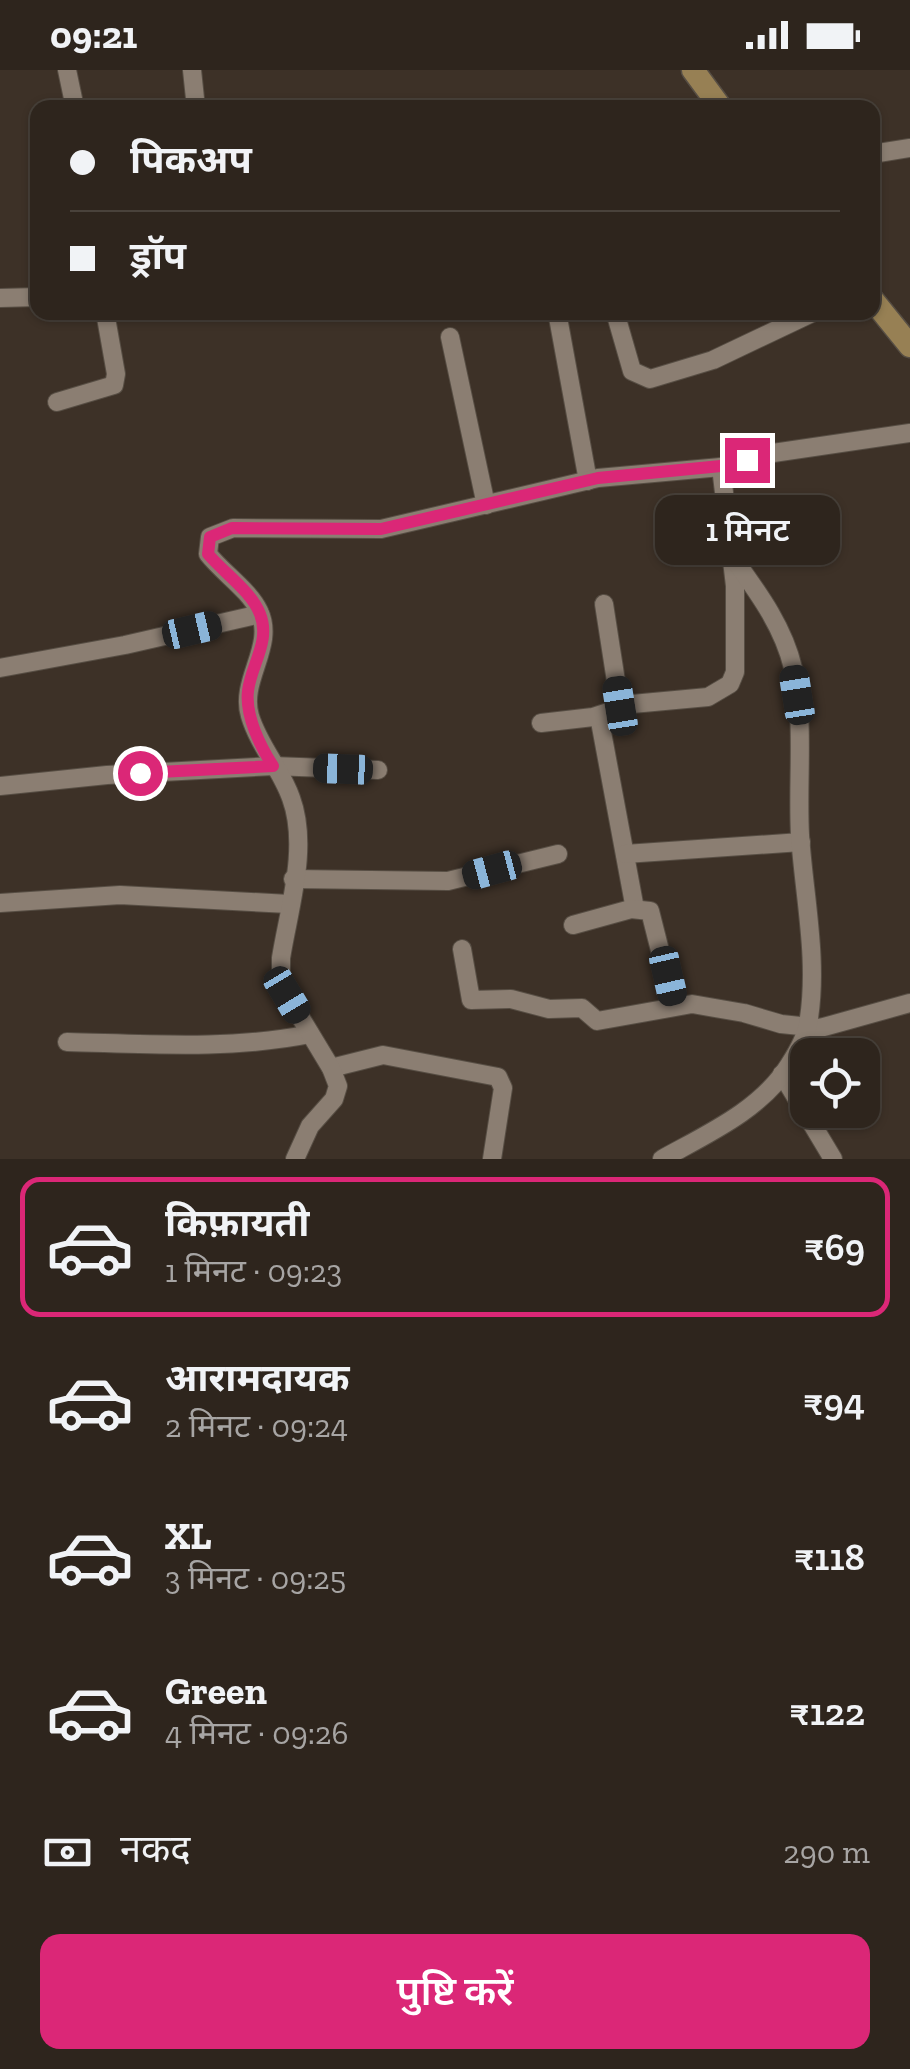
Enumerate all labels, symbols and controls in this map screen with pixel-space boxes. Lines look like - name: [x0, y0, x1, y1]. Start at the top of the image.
- text: 09:21: [50, 12, 137, 58]
- text: पिकअप: [130, 137, 252, 183]
- text: ड्रॉप: [130, 233, 186, 279]
- route end: [725, 438, 770, 483]
- callout: 1 मिनट: [654, 495, 840, 565]
- text: 1 मिनट: [705, 511, 790, 549]
- car: [159, 609, 225, 651]
- car: [777, 663, 817, 727]
- car: [600, 674, 640, 738]
- route start: [118, 751, 163, 796]
- car: [312, 753, 374, 785]
- car: [459, 848, 525, 892]
- car: [647, 943, 689, 1009]
- car: [259, 962, 315, 1028]
- map controls: [790, 1038, 880, 1128]
- button: locate: [790, 1038, 880, 1128]
- text: किफ़ायती: [165, 1200, 309, 1246]
- icon: car: [45, 1202, 135, 1292]
- text: ₹69: [804, 1224, 865, 1270]
- text: 1 मिनट · 09:23: [165, 1252, 342, 1290]
- text: आरामदायक: [165, 1355, 349, 1401]
- icon: car: [45, 1357, 135, 1447]
- text: ₹94: [803, 1379, 865, 1425]
- text: 2 मिनट · 09:24: [165, 1407, 348, 1445]
- icon: car: [45, 1512, 135, 1602]
- text: XL: [165, 1513, 212, 1559]
- text: ₹118: [794, 1534, 865, 1580]
- text: 3 मिनट · 09:25: [165, 1559, 346, 1597]
- icon: car: [45, 1667, 135, 1757]
- text: Green: [165, 1668, 267, 1714]
- text: ₹122: [789, 1689, 865, 1735]
- text: 4 मिनट · 09:26: [165, 1714, 348, 1752]
- icon: cash: [40, 1825, 95, 1880]
- text: नकद: [120, 1826, 190, 1872]
- text: 290 m: [783, 1833, 870, 1871]
- button: पुष्टि करें: [40, 1934, 870, 2049]

